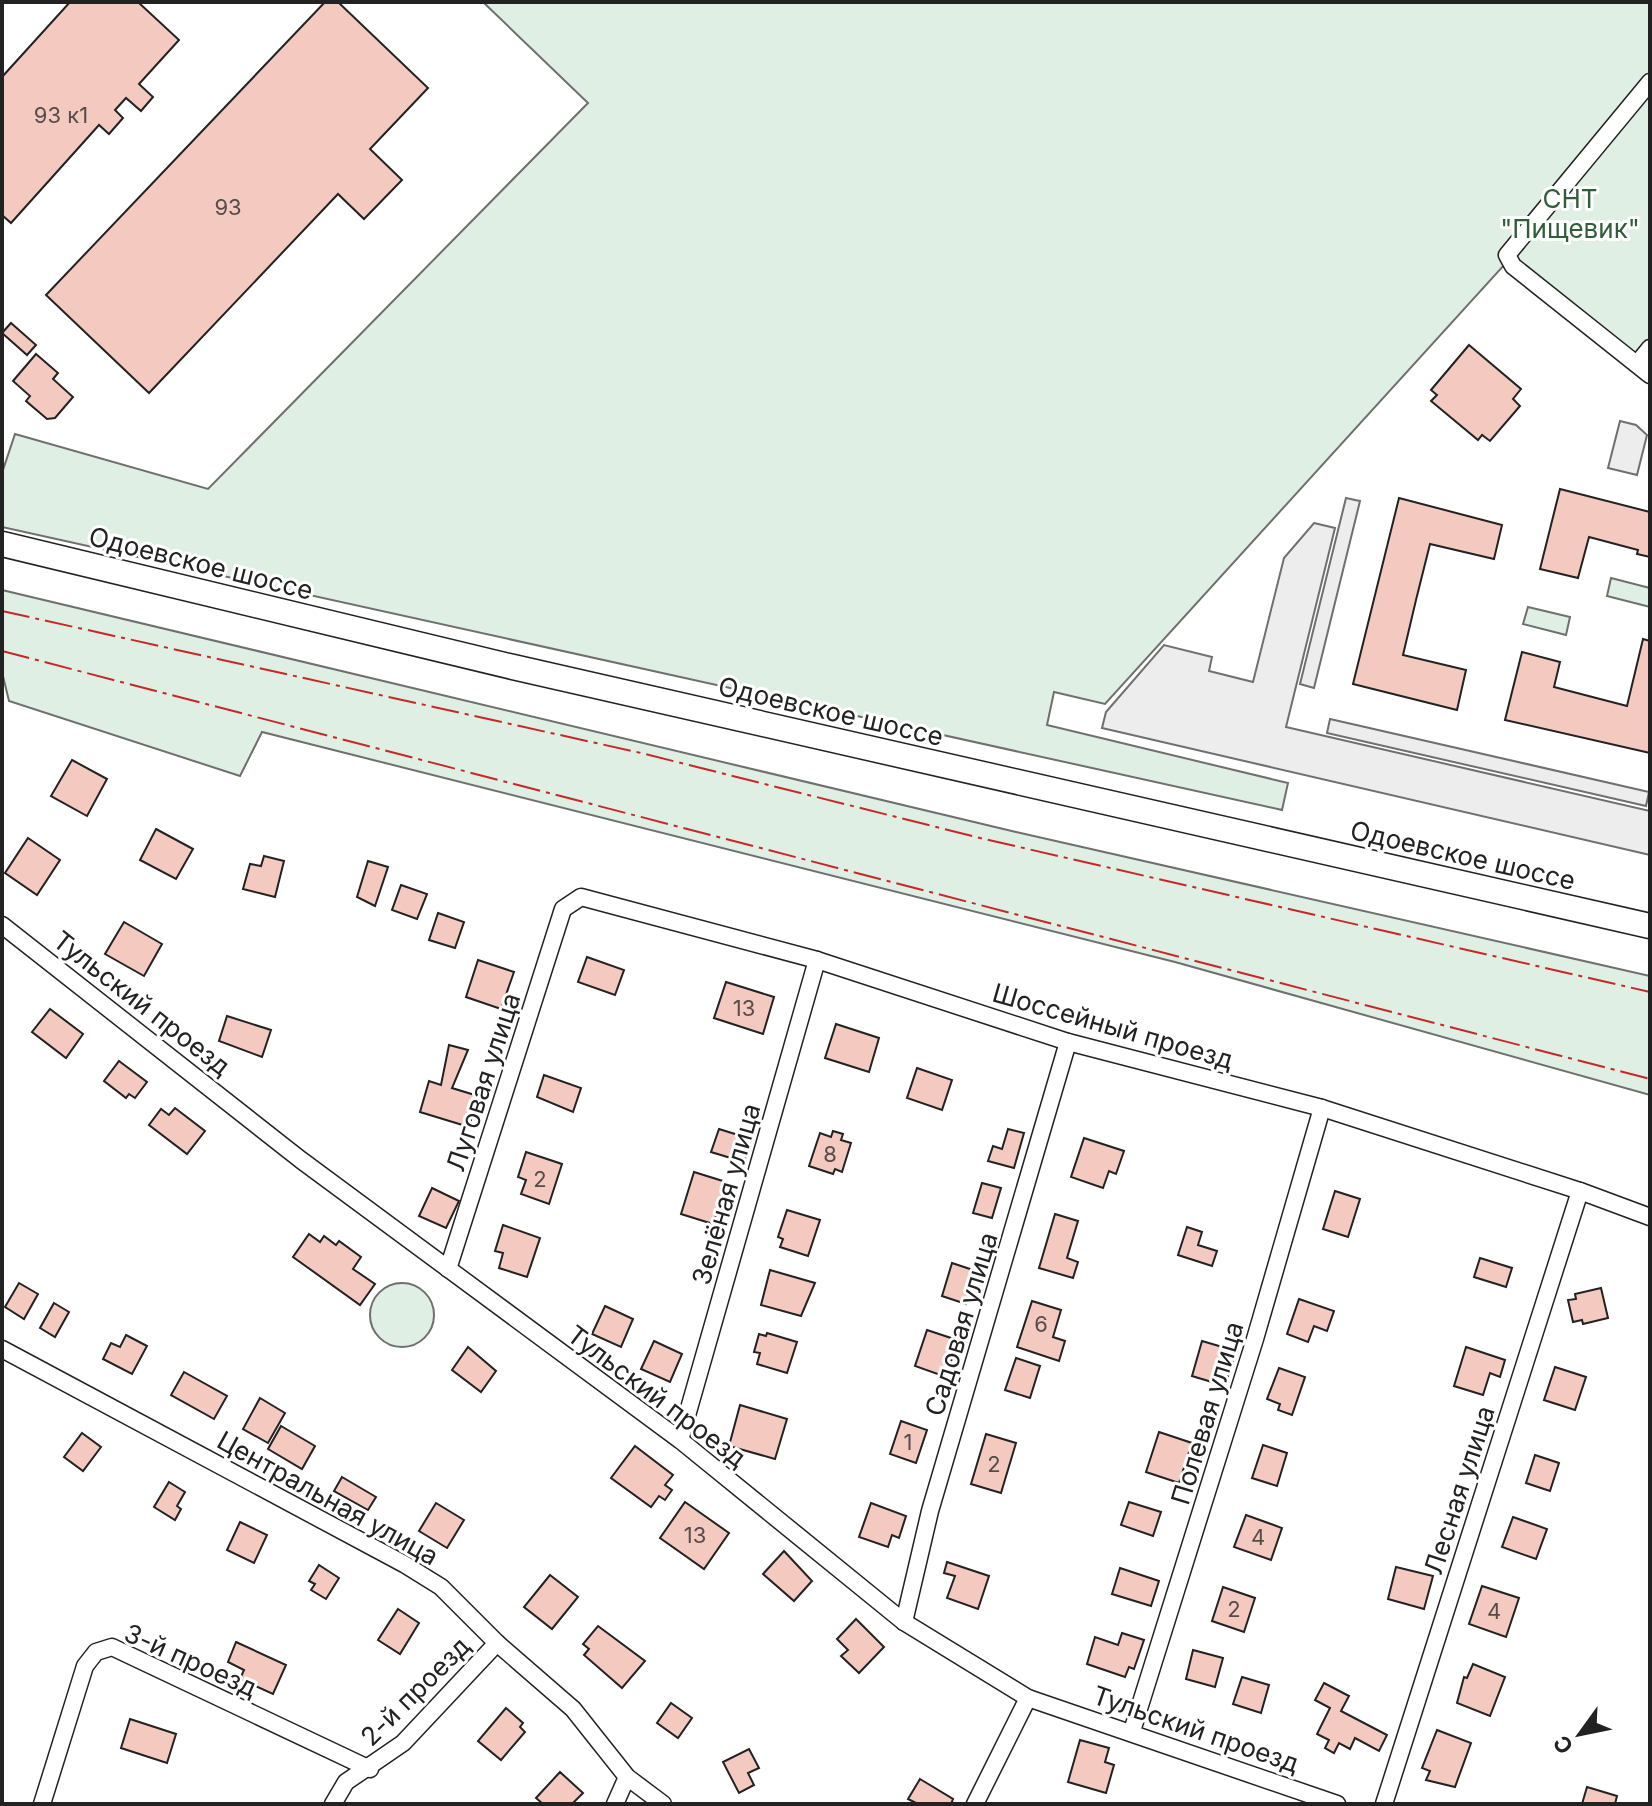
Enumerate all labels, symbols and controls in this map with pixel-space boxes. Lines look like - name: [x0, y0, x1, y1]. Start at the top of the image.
- house number: 93 к1: [34, 102, 88, 128]
- park label: СНТ "Пищевик": [1500, 183, 1640, 244]
- house number: 93: [214, 194, 242, 220]
- street label: Одоевское шоссе: [86, 520, 316, 606]
- street label: Одоевское шоссе: [716, 670, 946, 752]
- street label: Одоевское шоссе: [1348, 814, 1578, 896]
- street label: Тульский проезд: [47, 924, 237, 1082]
- street label: Шоссейный проезд: [989, 977, 1237, 1075]
- street label: Луговая улица: [440, 989, 526, 1175]
- house number: 13: [733, 995, 755, 1021]
- street label: Зелёная улица: [685, 1100, 767, 1288]
- house number: 8: [823, 1141, 837, 1167]
- house number: 2: [533, 1166, 547, 1192]
- street label: Садовая улица: [918, 1228, 1004, 1420]
- house number: 6: [1034, 1311, 1048, 1337]
- street label: Полевая улица: [1164, 1318, 1250, 1508]
- street label: Тульский проезд: [561, 1319, 753, 1473]
- street label: Лесная улица: [1417, 1402, 1501, 1578]
- street label: Центральная улица: [212, 1424, 444, 1572]
- house number: 1: [904, 1429, 912, 1455]
- house number: 2: [987, 1451, 1001, 1477]
- house number: 13: [684, 1522, 706, 1548]
- house number: 4: [1251, 1524, 1265, 1550]
- house number: 2: [1227, 1596, 1241, 1622]
- house number: 4: [1487, 1598, 1501, 1624]
- street label: 3-й проезд: [120, 1617, 262, 1703]
- street label: 2-й проезд: [354, 1630, 476, 1752]
- street label: Тульский проезд: [1089, 1679, 1303, 1779]
- north arrow: [1540, 1694, 1620, 1774]
- text: С: [1548, 1731, 1579, 1759]

